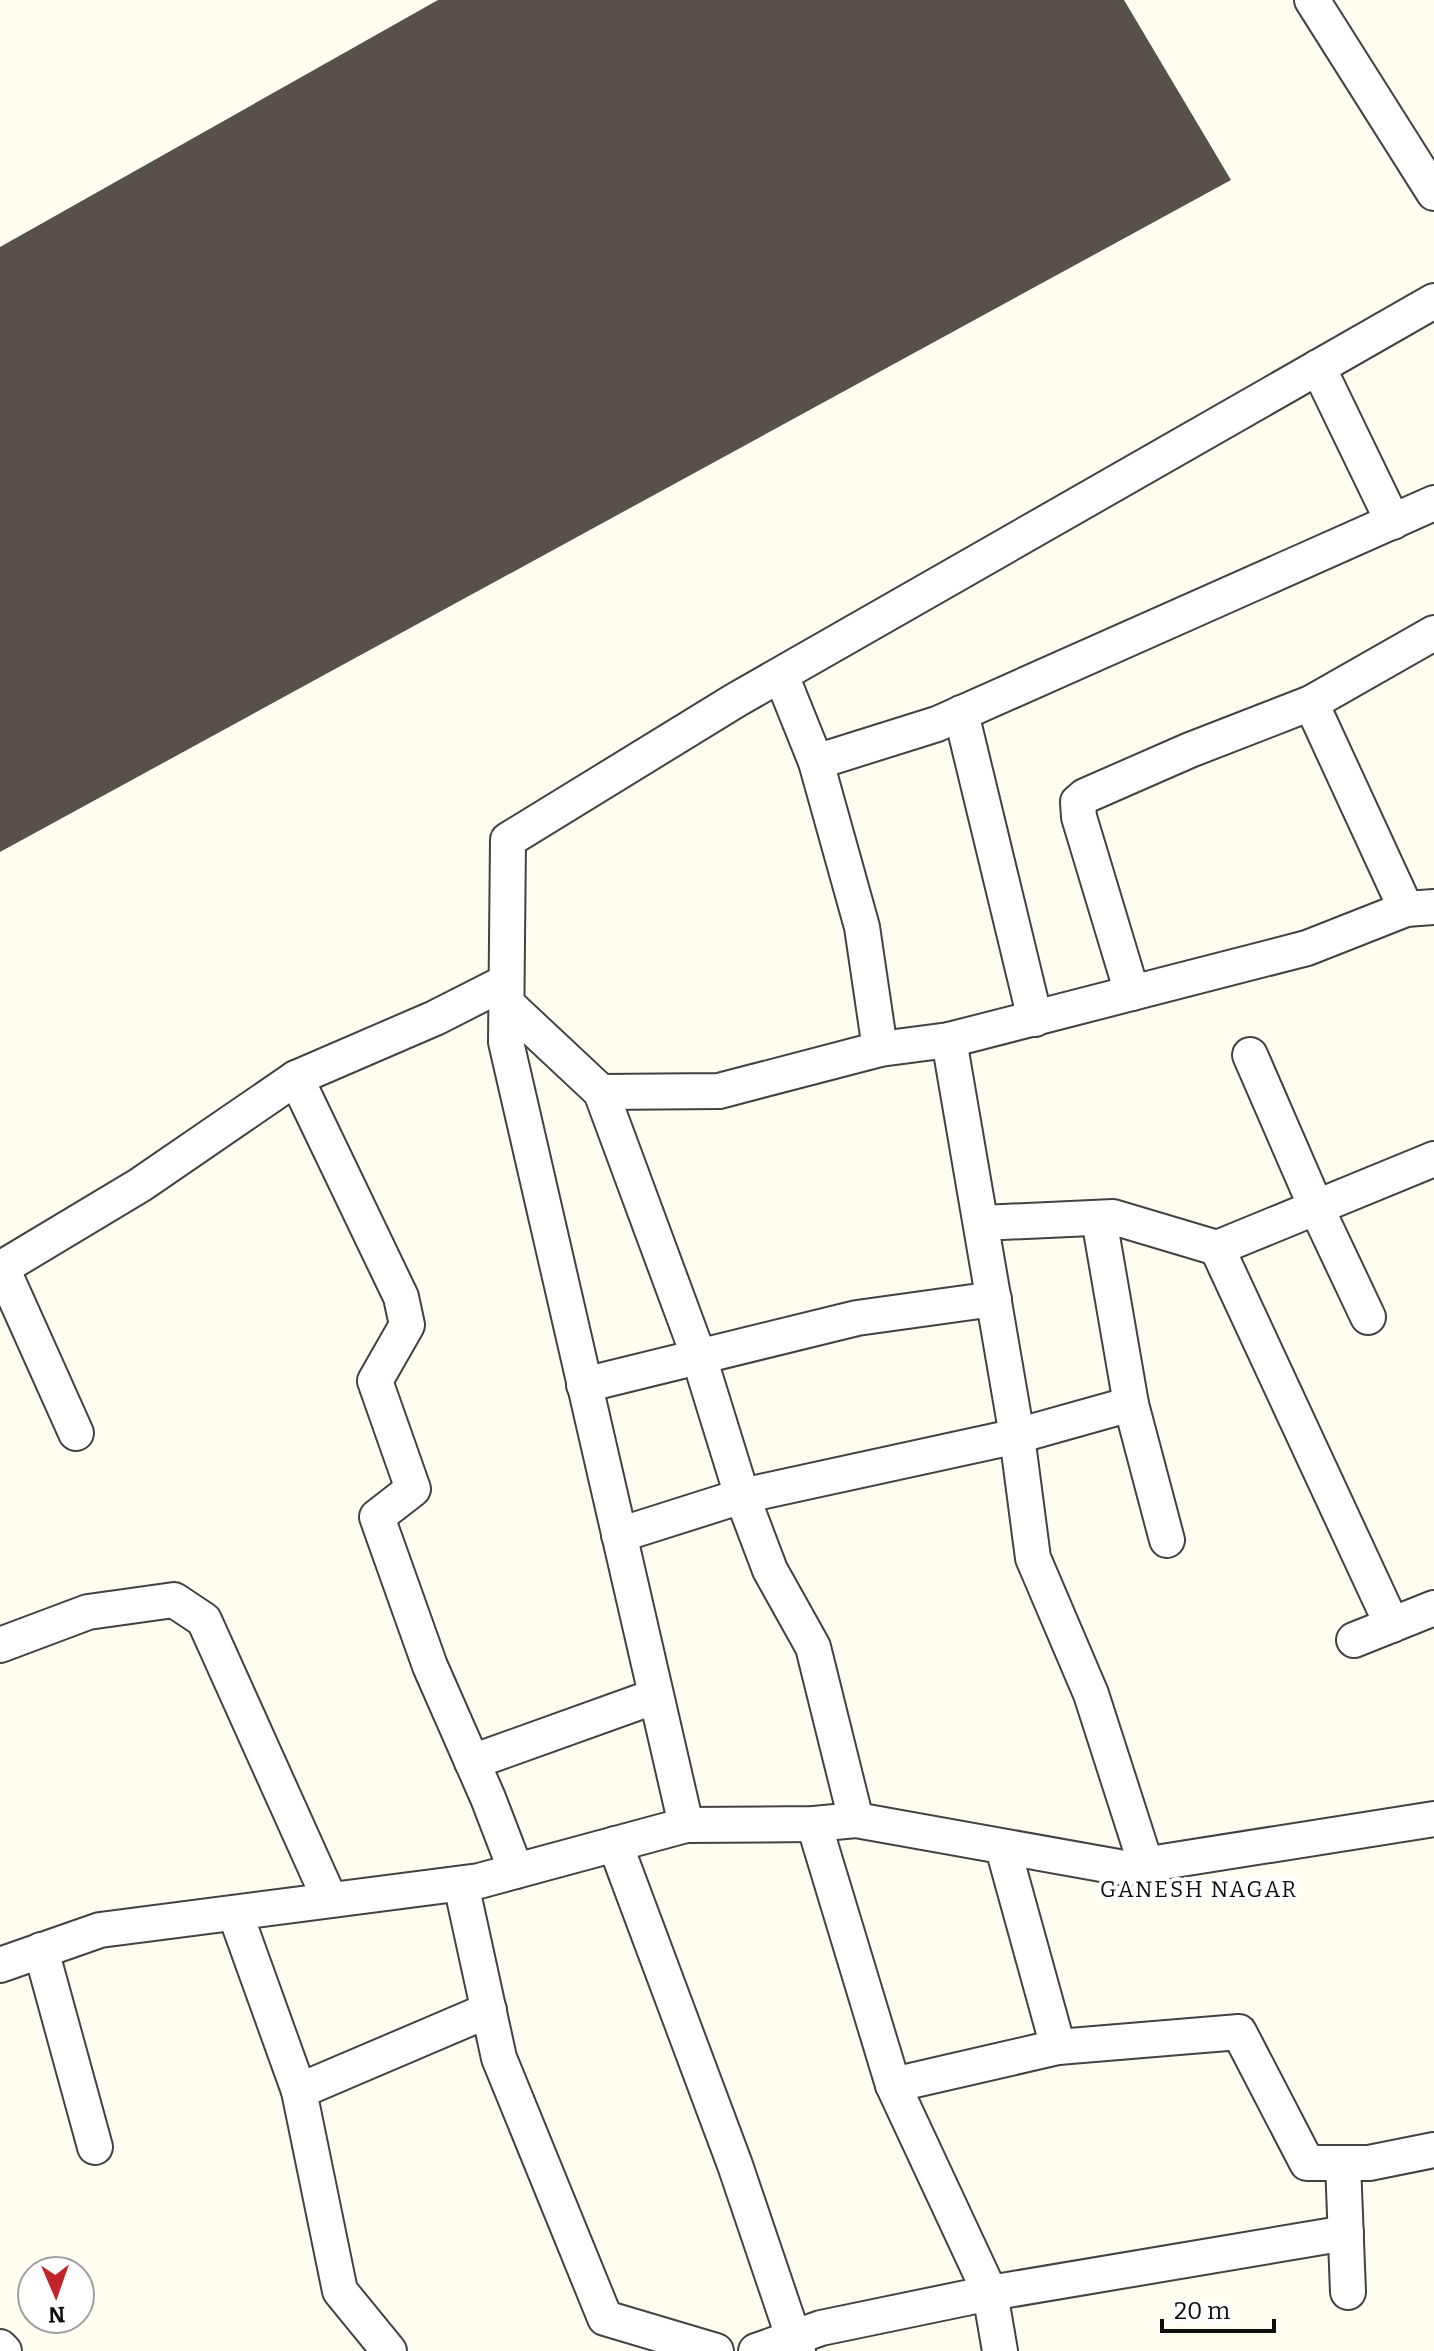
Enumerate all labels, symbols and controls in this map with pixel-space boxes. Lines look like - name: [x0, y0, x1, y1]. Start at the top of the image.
- district label: GANESH NAGAR: [1100, 1876, 1298, 1903]
- north arrow: [16, 2255, 96, 2335]
- scale bar: [1162, 2283, 1274, 2333]
- text: 20 m: [1174, 2297, 1230, 2325]
- text: N: [48, 2301, 66, 2328]

